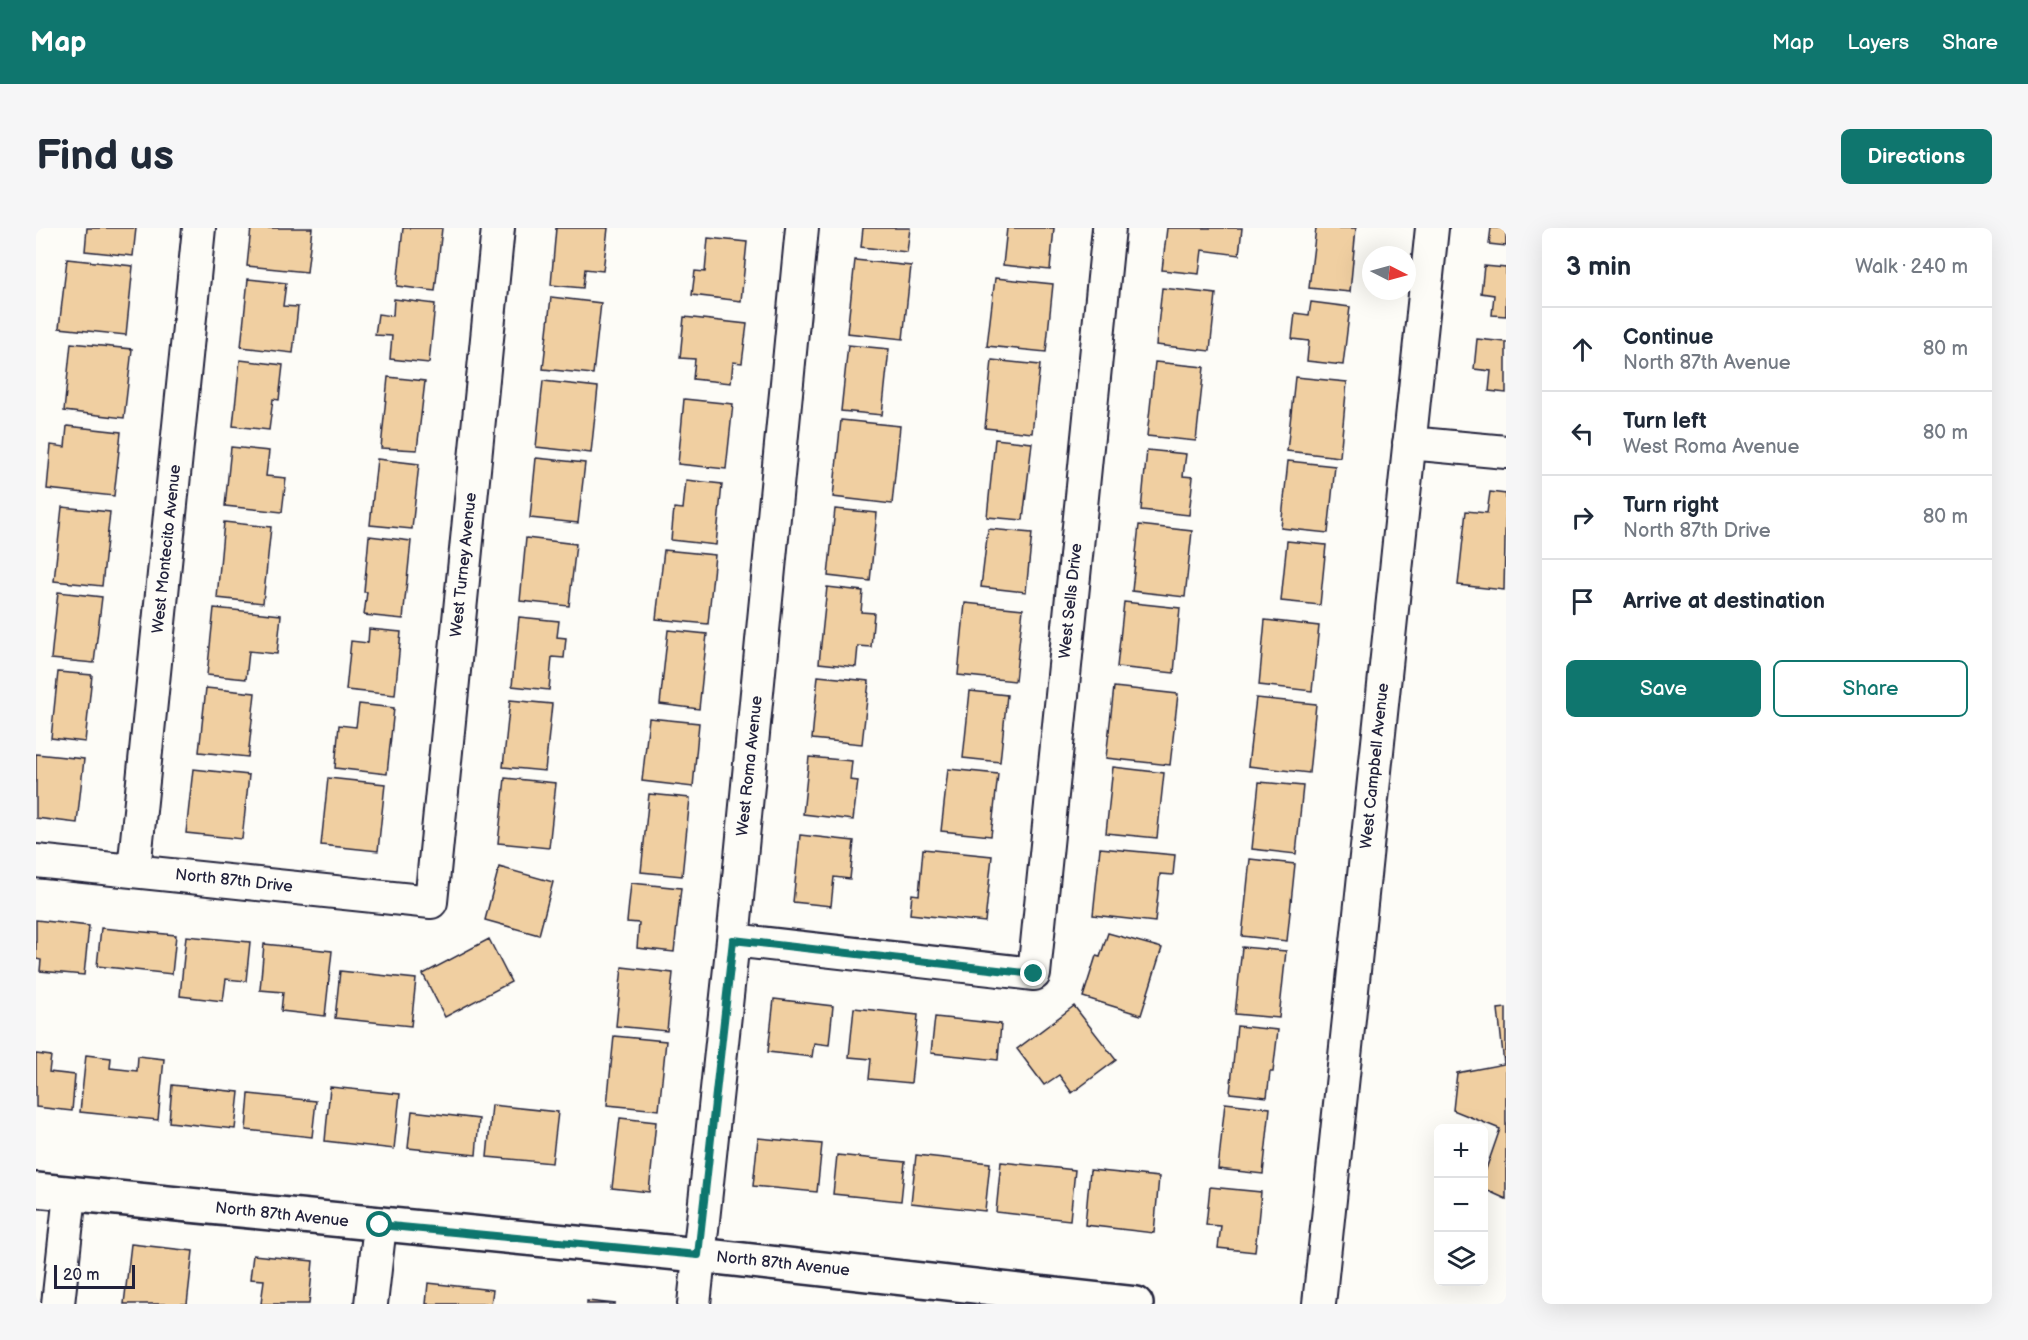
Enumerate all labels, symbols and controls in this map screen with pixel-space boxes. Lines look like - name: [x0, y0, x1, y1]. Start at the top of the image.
- text: Map: [30, 26, 86, 59]
- text: Map: [1772, 30, 1814, 55]
- text: Layers: [1847, 30, 1909, 55]
- text: Share: [1942, 30, 1998, 55]
- button: Directions: [1841, 129, 1992, 184]
- text: Find us: [36, 131, 174, 182]
- north arrow: [1362, 246, 1416, 300]
- text: 3 min: [1566, 252, 1631, 283]
- text: Walk · 240 m: [1855, 255, 1968, 279]
- text: Continue: [1623, 324, 1713, 351]
- icon: ahead: [1566, 333, 1599, 366]
- text: 80 m: [1923, 337, 1968, 361]
- text: North 87th Avenue: [1623, 351, 1791, 375]
- text: Turn left: [1623, 408, 1707, 435]
- icon: left: [1566, 417, 1599, 450]
- text: 80 m: [1923, 421, 1968, 445]
- text: West Roma Avenue: [1623, 435, 1799, 459]
- street label: West Montecito Avenue: [149, 463, 185, 635]
- street label: West Turney Avenue: [447, 491, 481, 638]
- text: Turn right: [1623, 492, 1719, 519]
- icon: right: [1566, 501, 1599, 534]
- text: 80 m: [1923, 505, 1968, 529]
- text: North 87th Drive: [1623, 519, 1771, 543]
- street label: West Sells Drive: [1055, 542, 1087, 660]
- icon: arrive: [1566, 585, 1599, 618]
- text: Arrive at destination: [1623, 588, 1825, 615]
- button: Save: [1566, 660, 1761, 717]
- button: Share: [1773, 660, 1968, 717]
- street label: West Campbell Avenue: [1357, 682, 1393, 850]
- street label: West Roma Avenue: [733, 694, 767, 837]
- street label: North 87th Drive: [174, 865, 294, 897]
- route end: [1020, 960, 1046, 986]
- map controls: [1434, 1124, 1488, 1286]
- button: +: [1434, 1124, 1488, 1178]
- button: −: [1434, 1178, 1488, 1232]
- street label: North 87th Avenue: [214, 1199, 350, 1232]
- route start: [366, 1211, 392, 1237]
- button: layers: [1434, 1232, 1488, 1286]
- street label: North 87th Avenue: [715, 1248, 851, 1281]
- scale bar: [54, 1262, 135, 1290]
- text: 20 m: [63, 1266, 99, 1285]

